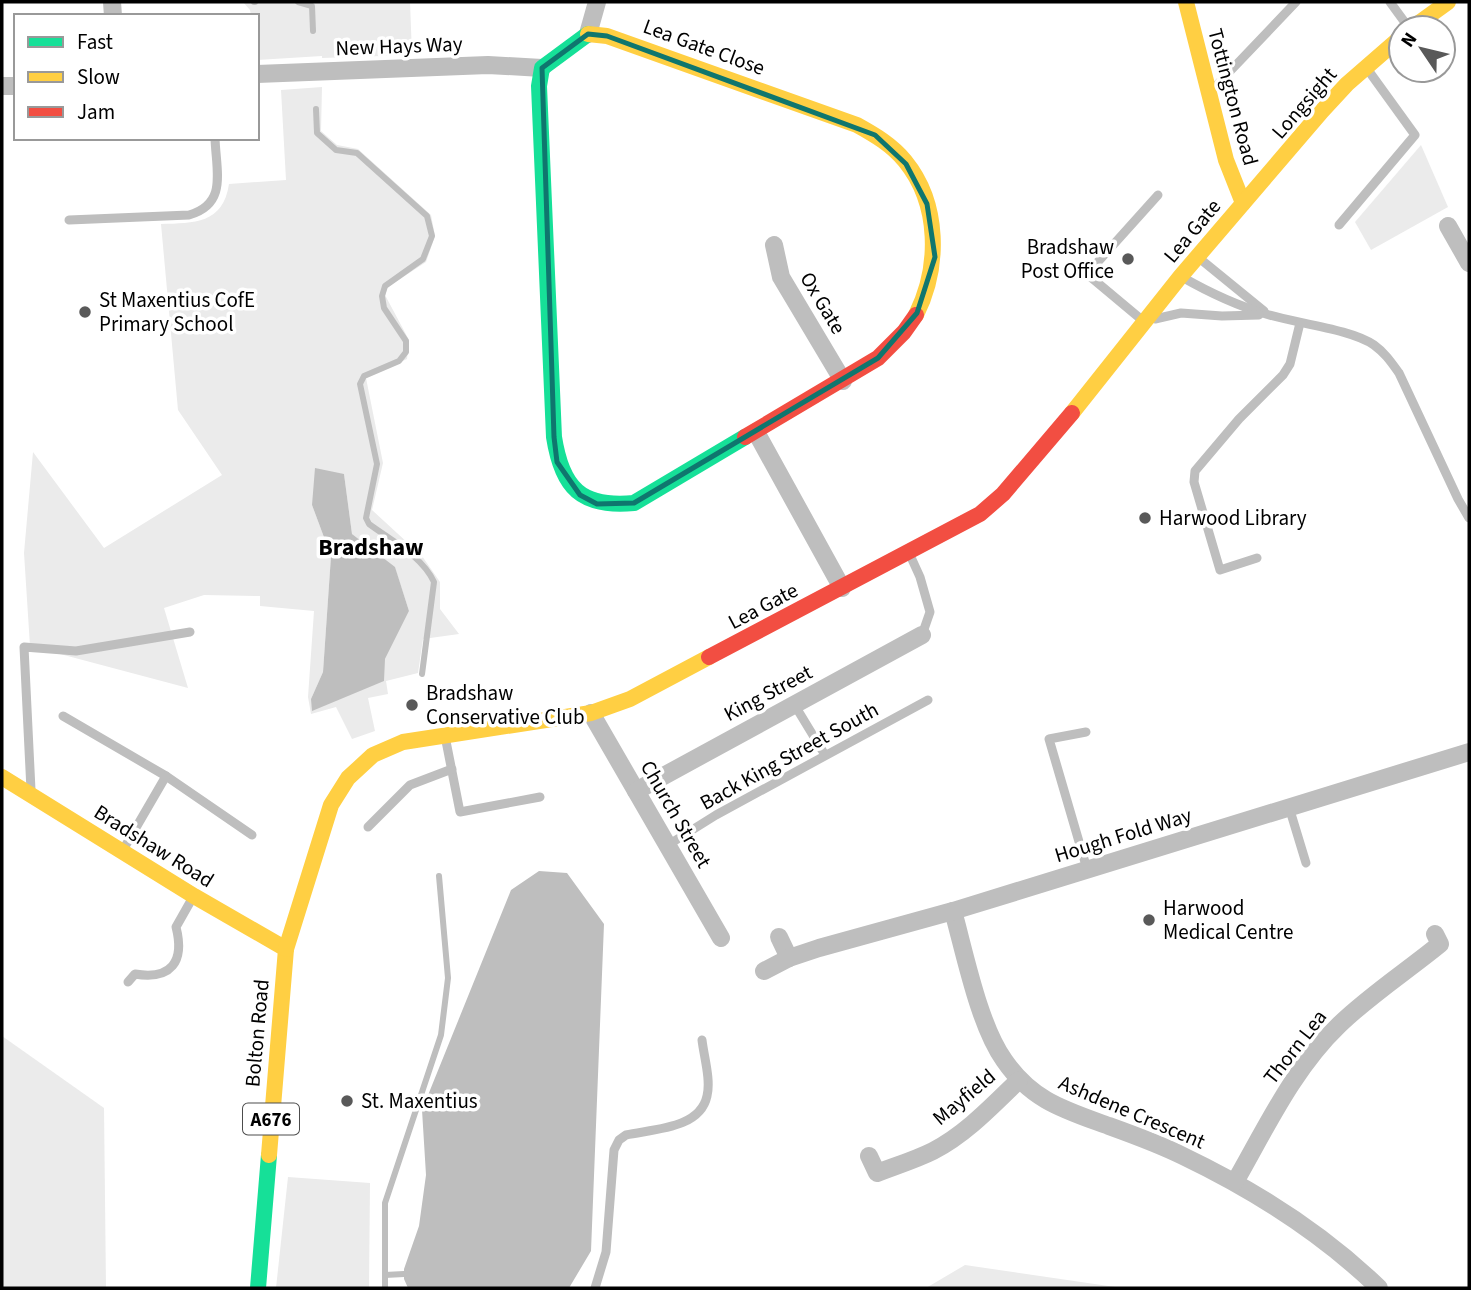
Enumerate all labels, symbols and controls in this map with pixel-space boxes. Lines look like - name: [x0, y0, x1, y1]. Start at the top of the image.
- street label: Lea Gate Close: [639, 11, 769, 83]
- legend: [14, 14, 259, 140]
- north arrow: [1387, 14, 1457, 84]
- street label: Tottington Road: [1200, 25, 1266, 169]
- text: Fast: [77, 27, 113, 57]
- text: N: [1395, 27, 1424, 53]
- street label: New Hays Way: [335, 29, 463, 63]
- street label: Longsight: [1264, 61, 1344, 145]
- text: Slow: [77, 62, 120, 92]
- text: Jam: [77, 97, 115, 127]
- street label: Lea Gate: [1156, 192, 1228, 270]
- place label: Bradshaw Post Office: [1021, 232, 1114, 286]
- marker: Bradshaw Post Office: [1120, 251, 1136, 267]
- street label: Ox Gate: [793, 266, 853, 340]
- place label: St Maxentius CofE Primary School: [99, 285, 255, 339]
- marker: St Maxentius CofE Primary School: [77, 304, 93, 320]
- place label: Harwood Library: [1159, 503, 1307, 533]
- marker: Harwood Library: [1137, 510, 1153, 526]
- district label: Bradshaw: [318, 530, 424, 565]
- street label: Lea Gate: [723, 575, 803, 637]
- street label: King Street: [718, 657, 818, 729]
- place label: Bradshaw Conservative Club: [426, 678, 585, 732]
- street label: Back King Street South: [694, 694, 884, 818]
- marker: Bradshaw Conservative Club: [404, 697, 420, 713]
- street label: Church Street: [633, 755, 719, 873]
- street label: Bradshaw Road: [88, 797, 220, 895]
- street label: Hough Fold Way: [1051, 800, 1195, 870]
- place label: Harwood Medical Centre: [1163, 893, 1294, 947]
- marker: Harwood Medical Centre: [1141, 912, 1157, 928]
- street label: Bolton Road: [237, 978, 277, 1088]
- street label: Thorn Lea: [1256, 1003, 1334, 1091]
- street label: Mayfield: [926, 1062, 1002, 1132]
- street label: Ashdene Crescent: [1054, 1068, 1210, 1156]
- place label: St. Maxentius: [361, 1086, 478, 1116]
- marker: St. Maxentius: [339, 1093, 355, 1109]
- road number: A676: [243, 1104, 299, 1134]

